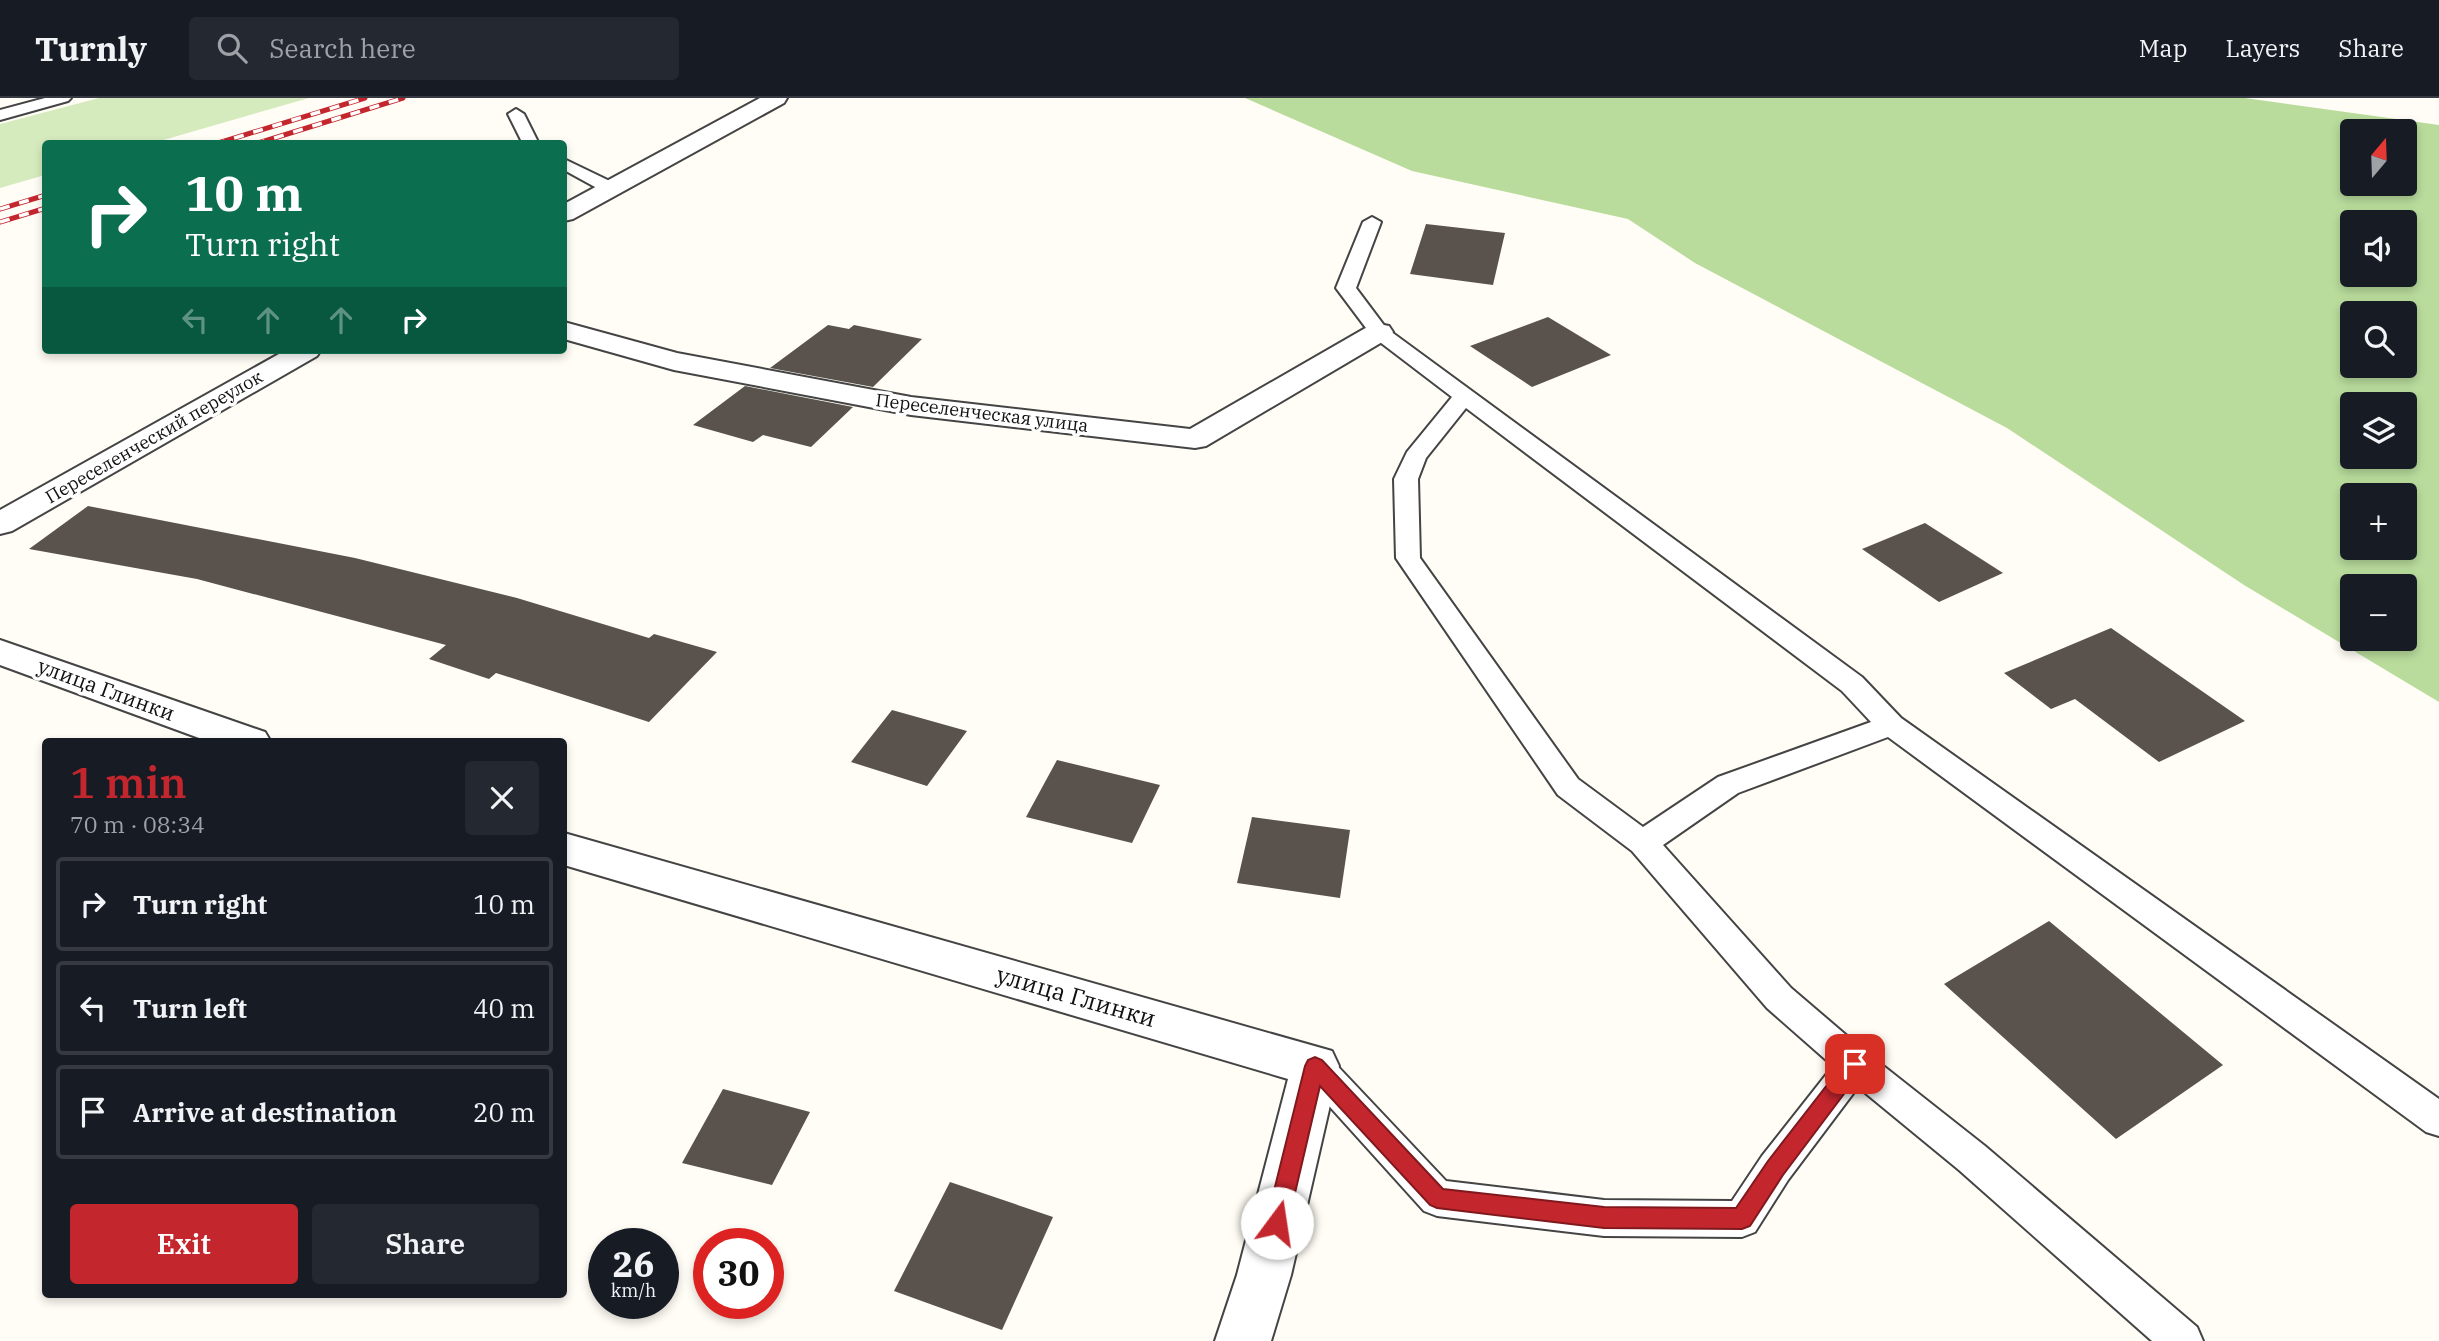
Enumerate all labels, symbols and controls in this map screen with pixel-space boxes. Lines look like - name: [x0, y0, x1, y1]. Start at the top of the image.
- search box: [189, 17, 679, 80]
- text: Turnly: [35, 27, 147, 70]
- icon: search: [213, 29, 251, 67]
- text: Search here: [269, 31, 416, 65]
- text: Map: [2139, 32, 2187, 64]
- text: Layers: [2225, 32, 2300, 64]
- text: Share: [2338, 32, 2404, 64]
- north arrow: [2340, 119, 2417, 196]
- map controls: [2340, 119, 2417, 651]
- text: 10 m: [185, 161, 303, 224]
- icon: right: [70, 168, 161, 259]
- button: sound: [2340, 210, 2417, 287]
- text: Turn right: [185, 223, 340, 265]
- icon: left: [176, 301, 214, 339]
- icon: ahead: [249, 301, 287, 339]
- icon: ahead: [322, 301, 360, 339]
- icon: right: [395, 301, 433, 339]
- button: search: [2340, 301, 2417, 378]
- street label: Переселенческий переулок: [41, 365, 267, 508]
- street label: Переселенческая улица: [874, 388, 1090, 437]
- button: layers: [2340, 392, 2417, 469]
- button: +: [2340, 483, 2417, 560]
- button: −: [2340, 574, 2417, 651]
- street label: улица Глинки: [34, 651, 179, 727]
- text: 1 min: [70, 755, 187, 810]
- button: close: [465, 761, 539, 835]
- text: 70 m · 08:34: [70, 809, 205, 839]
- icon: right: [74, 885, 112, 923]
- text: Turn right: [133, 887, 267, 921]
- text: 10 m: [473, 887, 535, 921]
- street label: улица Глинки: [993, 958, 1160, 1034]
- icon: left: [74, 989, 112, 1027]
- text: Turn left: [133, 991, 247, 1025]
- text: 40 m: [473, 991, 535, 1025]
- pin: [1825, 1034, 1885, 1094]
- icon: arrive: [1836, 1045, 1874, 1083]
- icon: arrive: [74, 1093, 112, 1131]
- text: Arrive at destination: [133, 1095, 397, 1129]
- text: 20 m: [473, 1095, 535, 1129]
- position arrow: [1240, 1186, 1314, 1260]
- button: Exit: [70, 1204, 298, 1284]
- button: Share: [312, 1204, 539, 1284]
- speed limit sign: 30: [693, 1228, 784, 1319]
- text: 26: [612, 1241, 655, 1287]
- text: km/h: [611, 1279, 656, 1302]

